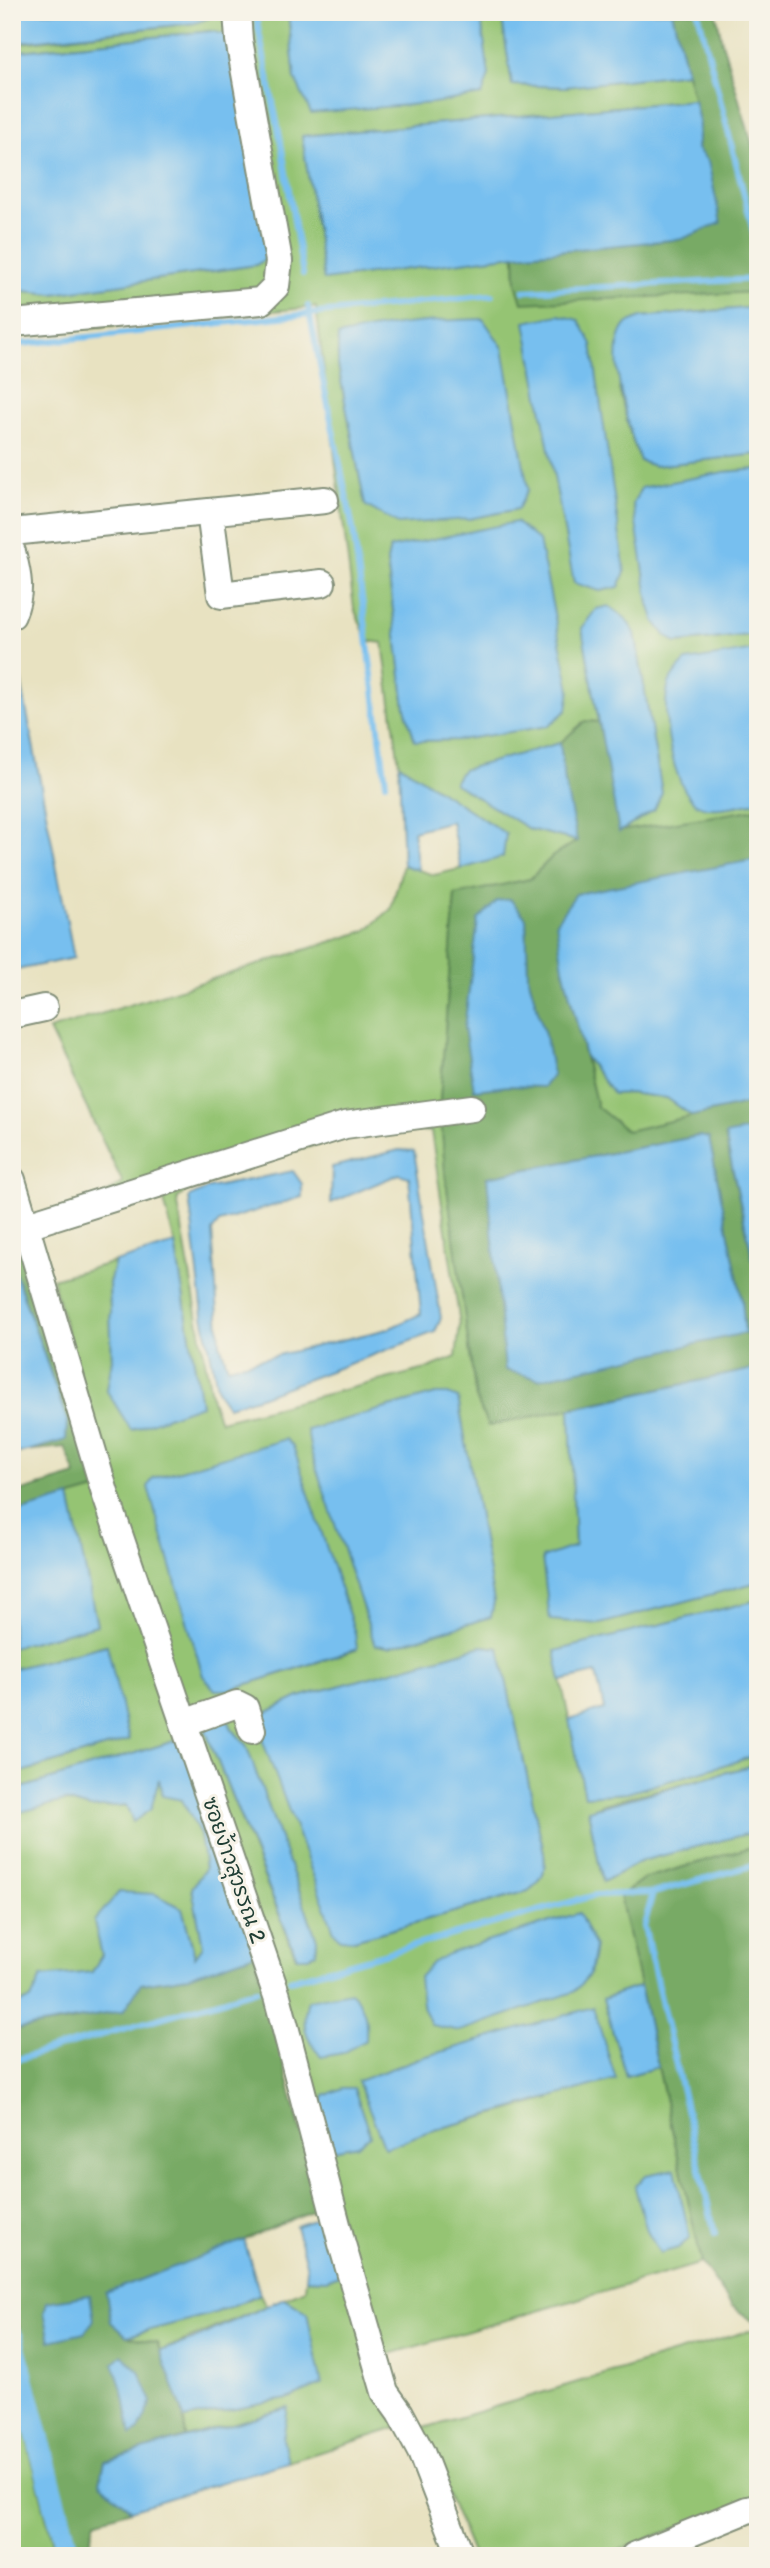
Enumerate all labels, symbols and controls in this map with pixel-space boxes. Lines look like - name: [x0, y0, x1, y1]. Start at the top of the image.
- street label: ซอยง้าวสุวรรณ 2: [194, 1793, 271, 1948]

